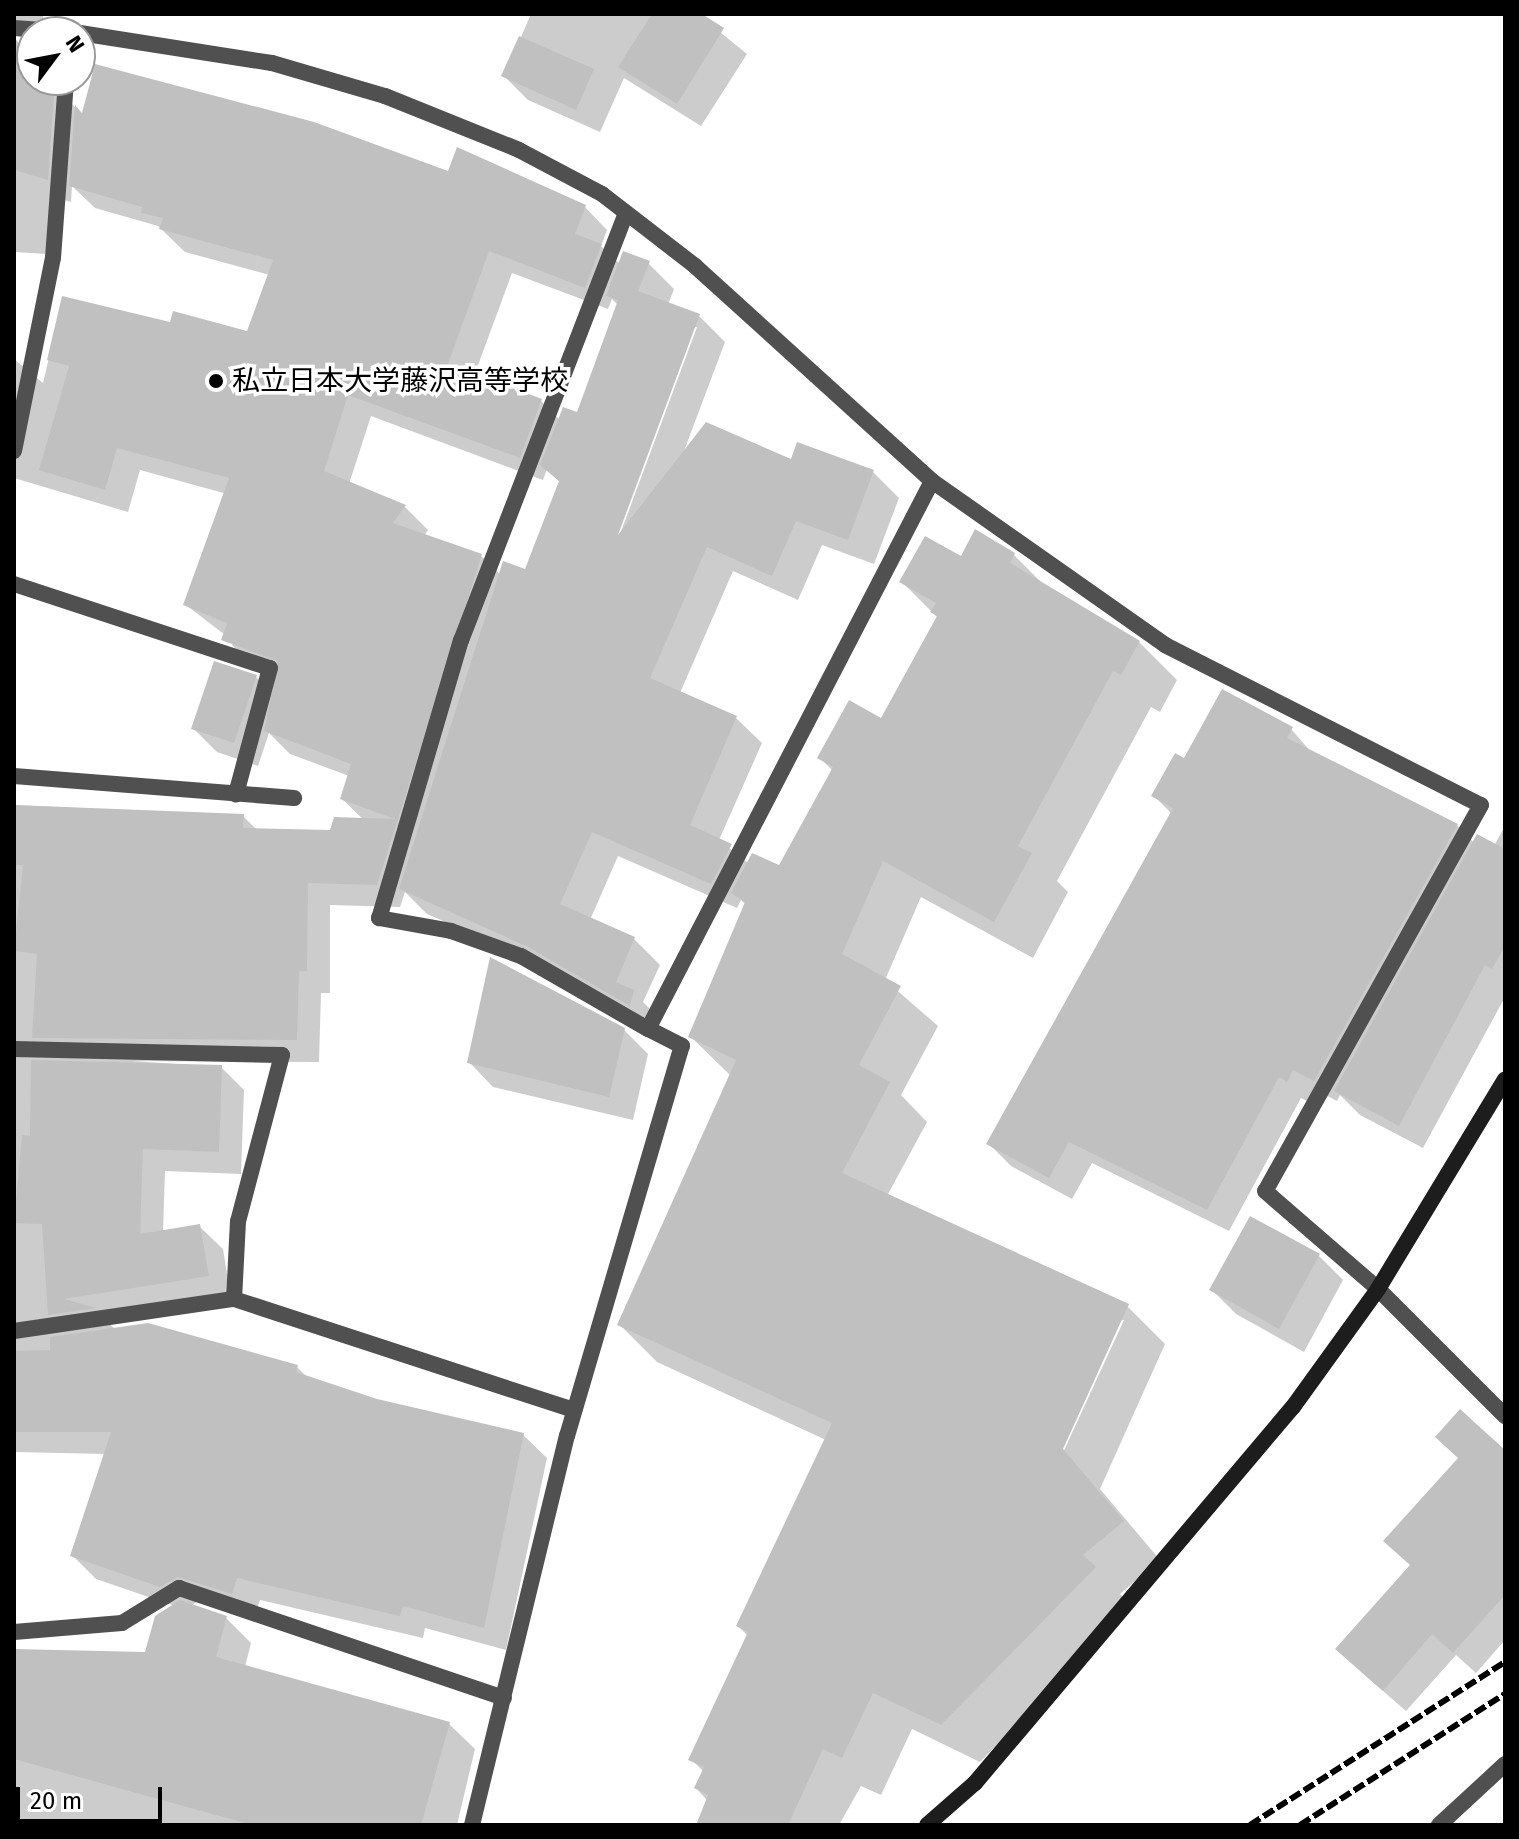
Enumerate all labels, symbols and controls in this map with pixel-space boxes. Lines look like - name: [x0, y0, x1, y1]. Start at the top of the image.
- north arrow: [16, 16, 96, 96]
- text: N: [60, 31, 90, 57]
- place label: 私立日本大学藤沢高等学校: [232, 364, 568, 398]
- marker: 私立日本大学藤沢高等学校: [207, 372, 225, 390]
- scale bar: [20, 1771, 166, 1821]
- text: 20 m: [30, 1787, 82, 1815]

